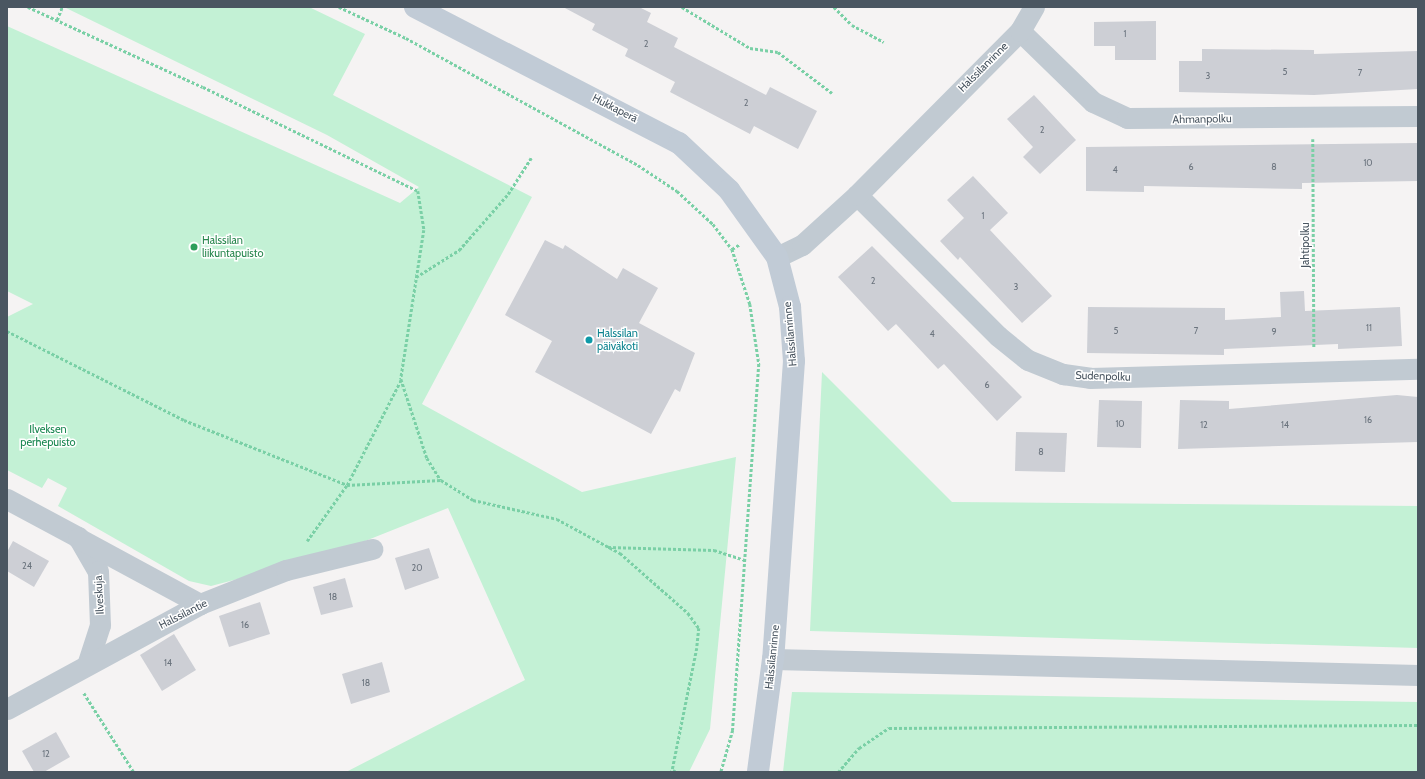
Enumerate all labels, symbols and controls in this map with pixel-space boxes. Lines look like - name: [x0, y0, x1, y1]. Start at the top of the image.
- house number: 1: [1124, 29, 1126, 39]
- house number: 2: [644, 39, 648, 49]
- street label: Halssilanrinne: [955, 39, 1011, 95]
- house number: 5: [1283, 67, 1287, 77]
- house number: 7: [1358, 68, 1362, 78]
- house number: 3: [1206, 71, 1210, 81]
- street label: Hukkaperä: [590, 91, 640, 125]
- house number: 2: [744, 98, 748, 108]
- street label: Ahmanpolku: [1172, 112, 1232, 126]
- house number: 2: [1040, 125, 1044, 135]
- house number: 10: [1363, 158, 1373, 168]
- house number: 6: [1188, 162, 1194, 172]
- house number: 8: [1271, 162, 1277, 172]
- house number: 4: [1112, 165, 1118, 175]
- house number: 1: [982, 211, 984, 221]
- street label: Jahtipolku: [1298, 222, 1312, 268]
- place label: Halssilan liikuntapuisto: [202, 234, 263, 260]
- marker: Halssilan liikuntapuisto: [189, 242, 199, 252]
- house number: 2: [871, 276, 875, 286]
- house number: 3: [1014, 282, 1018, 292]
- street label: Halssilanrinne: [781, 301, 799, 367]
- house number: 11: [1366, 323, 1372, 333]
- house number: 5: [1114, 326, 1118, 336]
- house number: 7: [1194, 326, 1198, 336]
- place label: Halssilan päiväkoti: [597, 327, 638, 353]
- house number: 9: [1271, 327, 1277, 337]
- house number: 4: [929, 329, 935, 339]
- marker: Halssilan päiväkoti: [584, 335, 594, 345]
- street label: Sudenpolku: [1075, 368, 1131, 384]
- house number: 6: [984, 380, 990, 390]
- house number: 16: [1364, 415, 1372, 425]
- house number: 10: [1115, 419, 1125, 429]
- house number: 12: [1200, 420, 1208, 430]
- house number: 14: [1281, 420, 1289, 430]
- park label: Ilveksen perhepuisto: [20, 423, 76, 449]
- house number: 8: [1038, 447, 1044, 457]
- house number: 24: [22, 561, 32, 571]
- house number: 20: [412, 563, 422, 573]
- street label: Ilveskuja: [91, 575, 107, 615]
- house number: 18: [329, 592, 337, 602]
- street label: Halssilantie: [157, 596, 209, 632]
- house number: 16: [241, 620, 249, 630]
- street label: Halssilanrinne: [762, 624, 782, 690]
- house number: 14: [164, 658, 172, 668]
- house number: 18: [362, 678, 370, 688]
- house number: 12: [42, 749, 50, 759]

